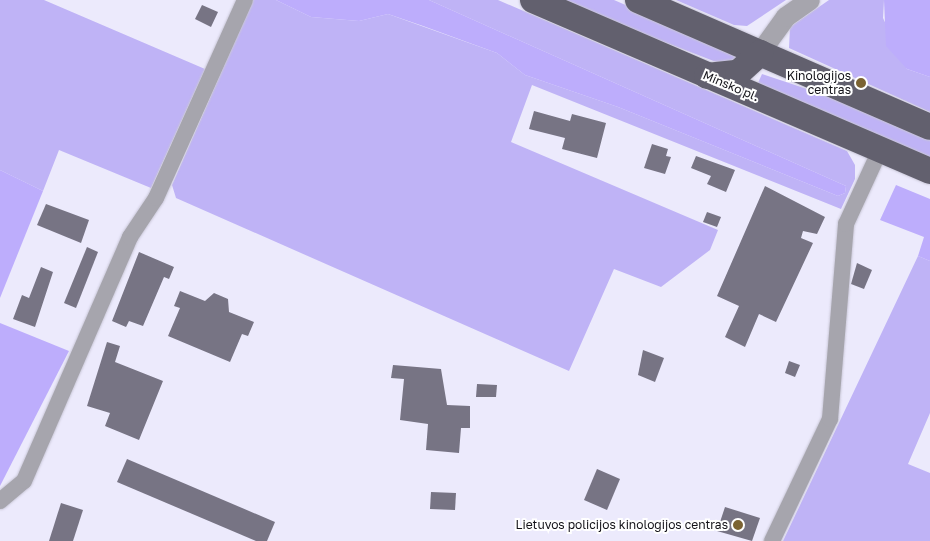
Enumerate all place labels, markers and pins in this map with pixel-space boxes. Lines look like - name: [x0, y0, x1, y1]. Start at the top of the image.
- place label: Kinologijos centras: [787, 69, 851, 97]
- marker: Kinologijos centras: [855, 77, 867, 89]
- place label: Lietuvos policijos kinologijos centras: [516, 518, 728, 532]
- marker: Lietuvos policijos kinologijos centras: [732, 519, 744, 531]

